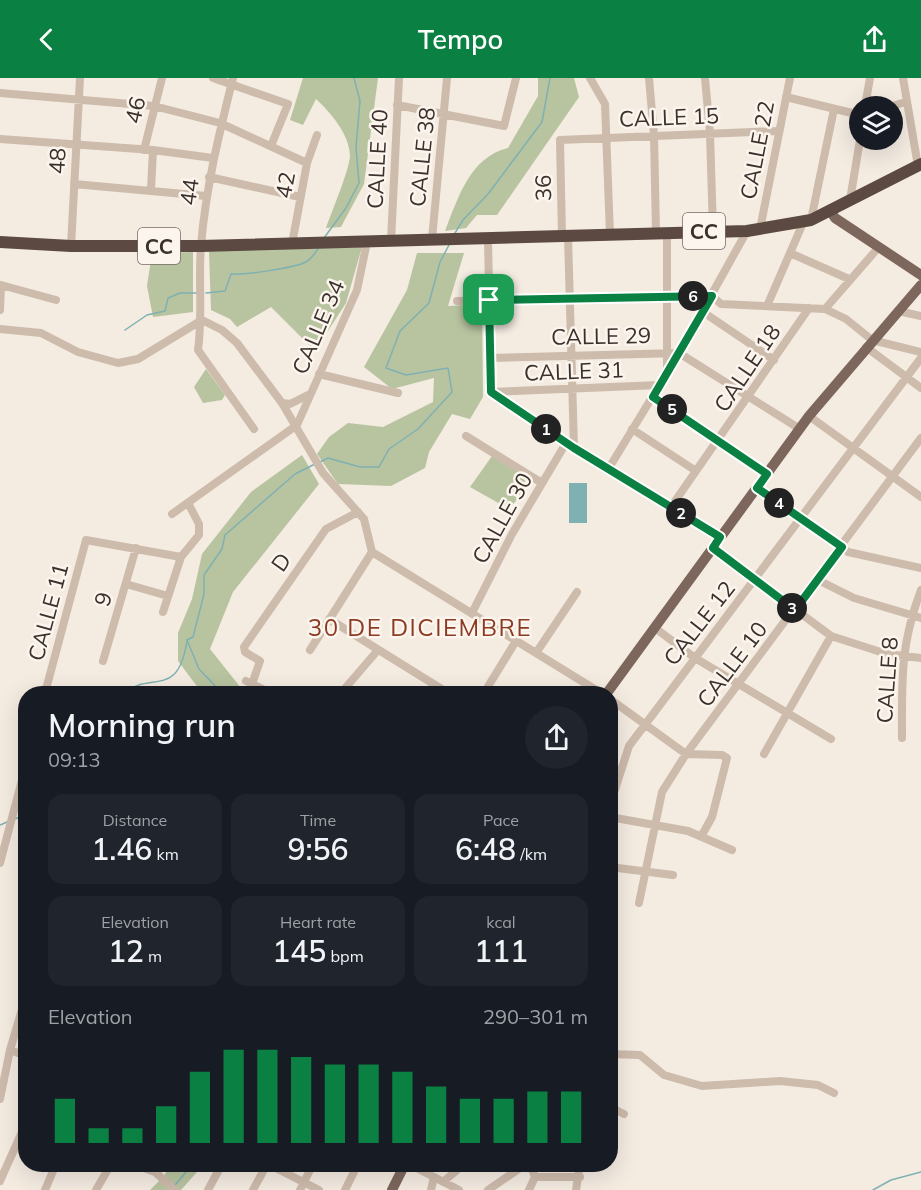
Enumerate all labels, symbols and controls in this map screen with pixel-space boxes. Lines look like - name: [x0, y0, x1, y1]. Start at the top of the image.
- text: Tempo: [418, 22, 503, 56]
- icon: back: [30, 23, 63, 56]
- icon: share: [858, 23, 891, 56]
- street label: 46: [118, 94, 152, 126]
- map controls: [849, 96, 903, 150]
- button: layers: [849, 96, 903, 150]
- street label: CALLE 22: [734, 98, 780, 202]
- street label: CALLE 15: [619, 101, 719, 133]
- street label: CALLE 38: [403, 106, 441, 208]
- street label: CALLE 40: [360, 108, 394, 210]
- street label: 48: [42, 147, 72, 175]
- street label: 42: [269, 169, 301, 201]
- street label: 36: [529, 175, 557, 201]
- street label: 44: [173, 177, 205, 207]
- road number: CC: [683, 213, 725, 249]
- road number: CC: [138, 228, 180, 264]
- pin: [463, 274, 514, 325]
- street label: CALLE 34: [286, 276, 350, 378]
- pin: 6: [678, 281, 708, 311]
- icon: arrive: [472, 283, 505, 316]
- text: 6: [688, 286, 698, 306]
- street label: CALLE 18: [707, 319, 787, 417]
- street label: CALLE 29: [551, 321, 651, 351]
- street label: CALLE 31: [524, 355, 624, 387]
- pin: 5: [657, 394, 687, 424]
- text: 5: [667, 399, 677, 419]
- pin: 1: [531, 414, 561, 444]
- text: 1: [541, 419, 551, 439]
- street label: CALLE 30: [466, 468, 538, 568]
- pin: 4: [764, 488, 794, 518]
- text: 4: [774, 493, 784, 513]
- pin: 2: [666, 498, 696, 528]
- text: 2: [676, 503, 686, 523]
- street label: D: [265, 547, 297, 577]
- street label: CALLE 11: [22, 560, 74, 664]
- street label: CALLE 12: [657, 575, 741, 671]
- street label: 9: [88, 589, 118, 609]
- pin: 3: [777, 593, 807, 623]
- text: 3: [787, 598, 797, 618]
- district label: 30 DE DICIEMBRE: [308, 612, 532, 642]
- street label: CALLE 10: [691, 616, 773, 712]
- street label: CALLE 8: [870, 636, 904, 724]
- text: Morning run: [48, 704, 236, 745]
- button: share: [525, 706, 588, 769]
- text: 09:13: [48, 747, 101, 772]
- text: Distance: [103, 810, 167, 830]
- text: Time: [300, 810, 336, 830]
- text: Pace: [483, 810, 519, 830]
- text: 1.46: [91, 830, 152, 868]
- text: 9:56: [287, 830, 349, 868]
- text: 6:48: [455, 830, 516, 868]
- text: km: [152, 844, 179, 864]
- text: /km: [516, 844, 547, 864]
- text: Elevation: [101, 912, 169, 932]
- text: Heart rate: [280, 912, 356, 932]
- text: kcal: [486, 912, 516, 932]
- text: 12: [108, 932, 144, 970]
- text: 145: [272, 932, 326, 970]
- text: 111: [474, 932, 528, 970]
- text: m: [144, 946, 162, 966]
- text: bpm: [326, 946, 364, 966]
- text: Elevation: [48, 1004, 133, 1029]
- text: 290–301 m: [483, 1004, 588, 1029]

